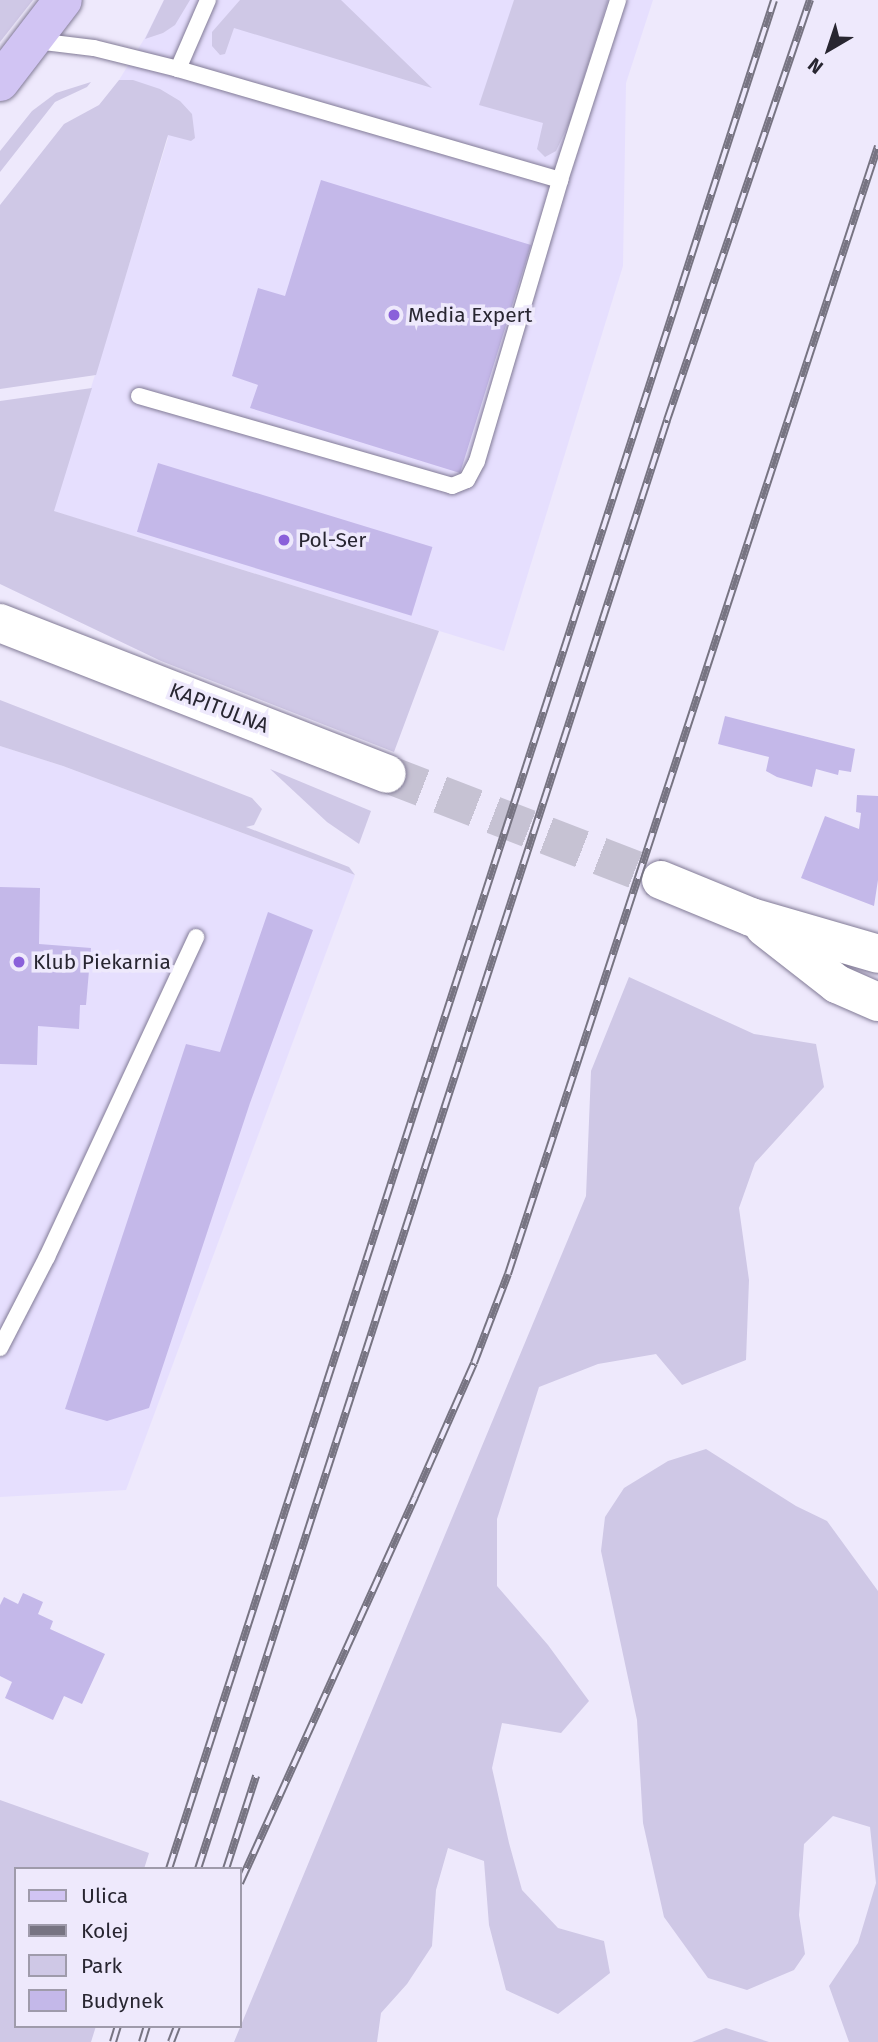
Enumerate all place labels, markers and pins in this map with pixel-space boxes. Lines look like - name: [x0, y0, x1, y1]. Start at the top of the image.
- place label: Media Expert: [408, 302, 532, 328]
- marker: Media Expert: [386, 307, 402, 323]
- place label: Pol-Ser: [298, 527, 366, 553]
- marker: Pol-Ser: [276, 532, 292, 548]
- place label: Klub Piekarnia: [33, 949, 171, 975]
- marker: Klub Piekarnia: [11, 954, 27, 970]

